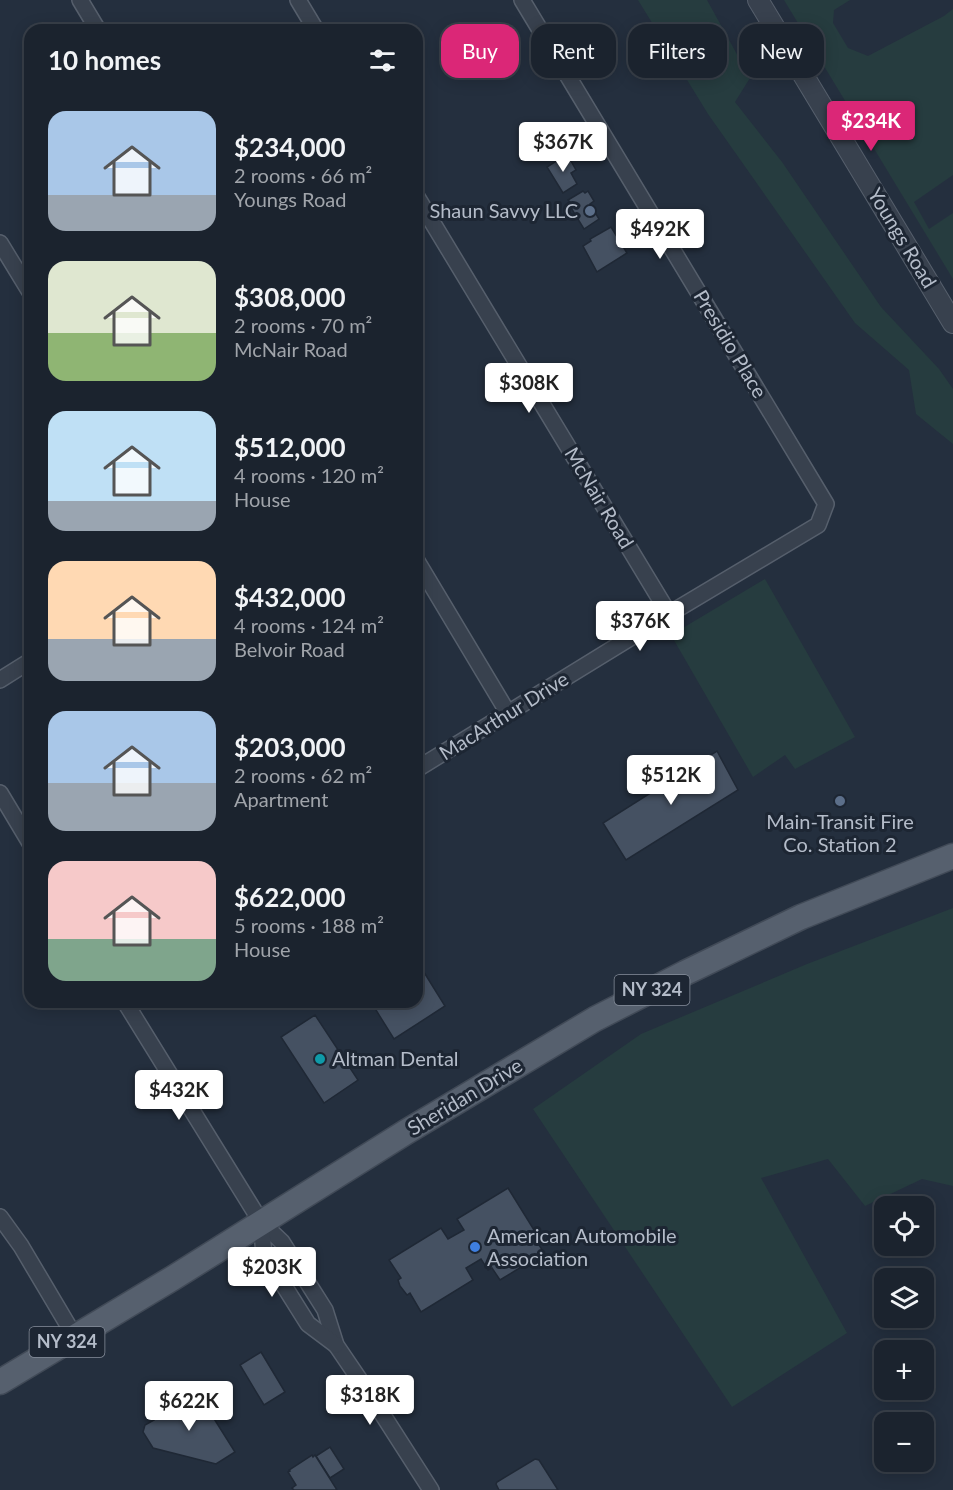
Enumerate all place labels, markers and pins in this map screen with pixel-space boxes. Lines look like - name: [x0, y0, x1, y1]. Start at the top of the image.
- pin: $234K: [829, 101, 913, 152]
- pin: $367K: [521, 122, 605, 173]
- place label: Shaun Savvy LLC: [430, 198, 578, 222]
- marker: Shaun Savvy LLC: [583, 204, 597, 218]
- pin: $492K: [618, 209, 702, 260]
- pin: $308K: [487, 363, 571, 414]
- pin: $376K: [598, 601, 682, 652]
- pin: $512K: [629, 755, 713, 806]
- marker: Main-Transit Fire Co. Station 2: [833, 794, 847, 808]
- place label: Main-Transit Fire Co. Station 2: [766, 809, 914, 856]
- place label: Altman Dental: [332, 1046, 459, 1070]
- marker: Altman Dental: [313, 1052, 327, 1066]
- pin: $432K: [137, 1070, 221, 1121]
- place label: American Automobile Association: [487, 1223, 677, 1270]
- marker: American Automobile Association: [468, 1240, 482, 1254]
- pin: $203K: [230, 1247, 314, 1298]
- pin: $318K: [328, 1375, 412, 1426]
- pin: $622K: [147, 1381, 231, 1432]

